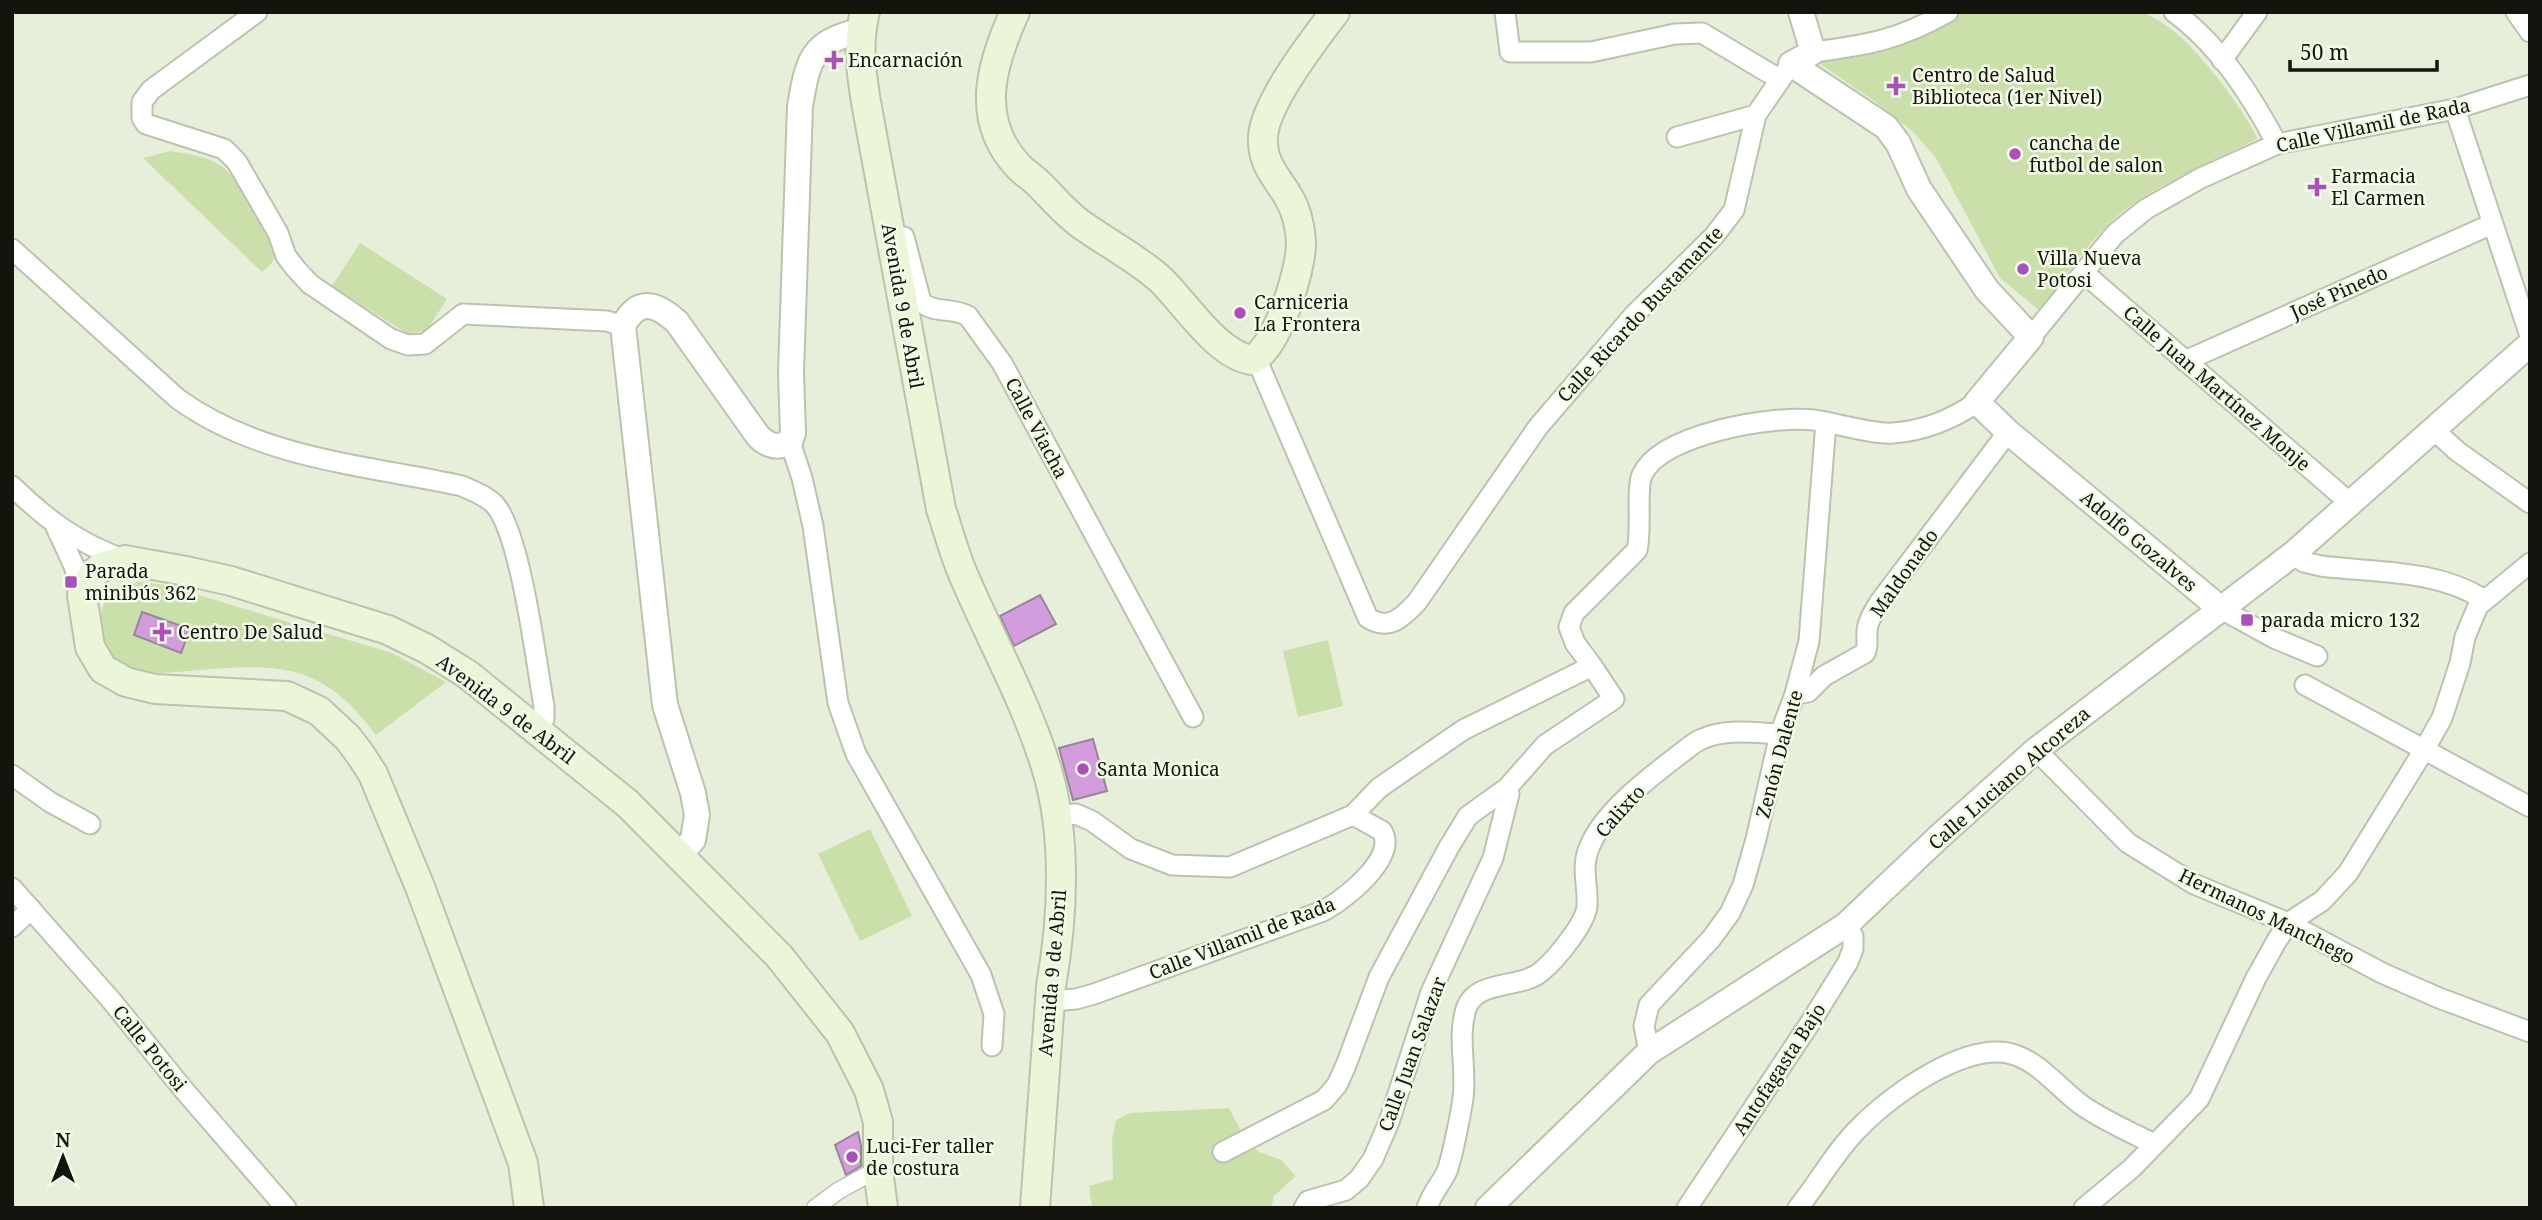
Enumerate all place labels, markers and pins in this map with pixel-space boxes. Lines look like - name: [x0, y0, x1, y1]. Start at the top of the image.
- place label: Encarnación: [848, 47, 963, 73]
- marker: Encarnación: [826, 52, 842, 68]
- place label: Centro de Salud Biblioteca (1er Nivel): [1912, 62, 2102, 110]
- marker: Centro de Salud Biblioteca (1er Nivel): [1886, 76, 1906, 96]
- place label: cancha de futbol de salon: [2029, 130, 2163, 178]
- marker: cancha de futbol de salon: [2007, 146, 2023, 162]
- place label: Farmacia El Carmen: [2331, 163, 2425, 211]
- marker: Farmacia El Carmen: [2309, 179, 2325, 195]
- place label: Villa Nueva Potosi: [2037, 245, 2142, 293]
- marker: Villa Nueva Potosi: [2015, 261, 2031, 277]
- place label: Carniceria La Frontera: [1254, 289, 1361, 337]
- marker: Carniceria La Frontera: [1232, 305, 1248, 321]
- place label: Parada minibús 362: [85, 558, 196, 606]
- marker: Parada minibús 362: [63, 574, 79, 590]
- place label: parada micro 132: [2261, 607, 2420, 633]
- marker: parada micro 132: [2239, 612, 2255, 628]
- place label: Centro De Salud: [178, 619, 324, 645]
- marker: Centro De Salud: [152, 622, 172, 642]
- place label: Santa Monica: [1097, 756, 1220, 782]
- marker: Santa Monica: [1075, 761, 1091, 777]
- place label: Luci-Fer taller de costura: [866, 1133, 994, 1181]
- marker: Luci-Fer taller de costura: [844, 1149, 860, 1165]

